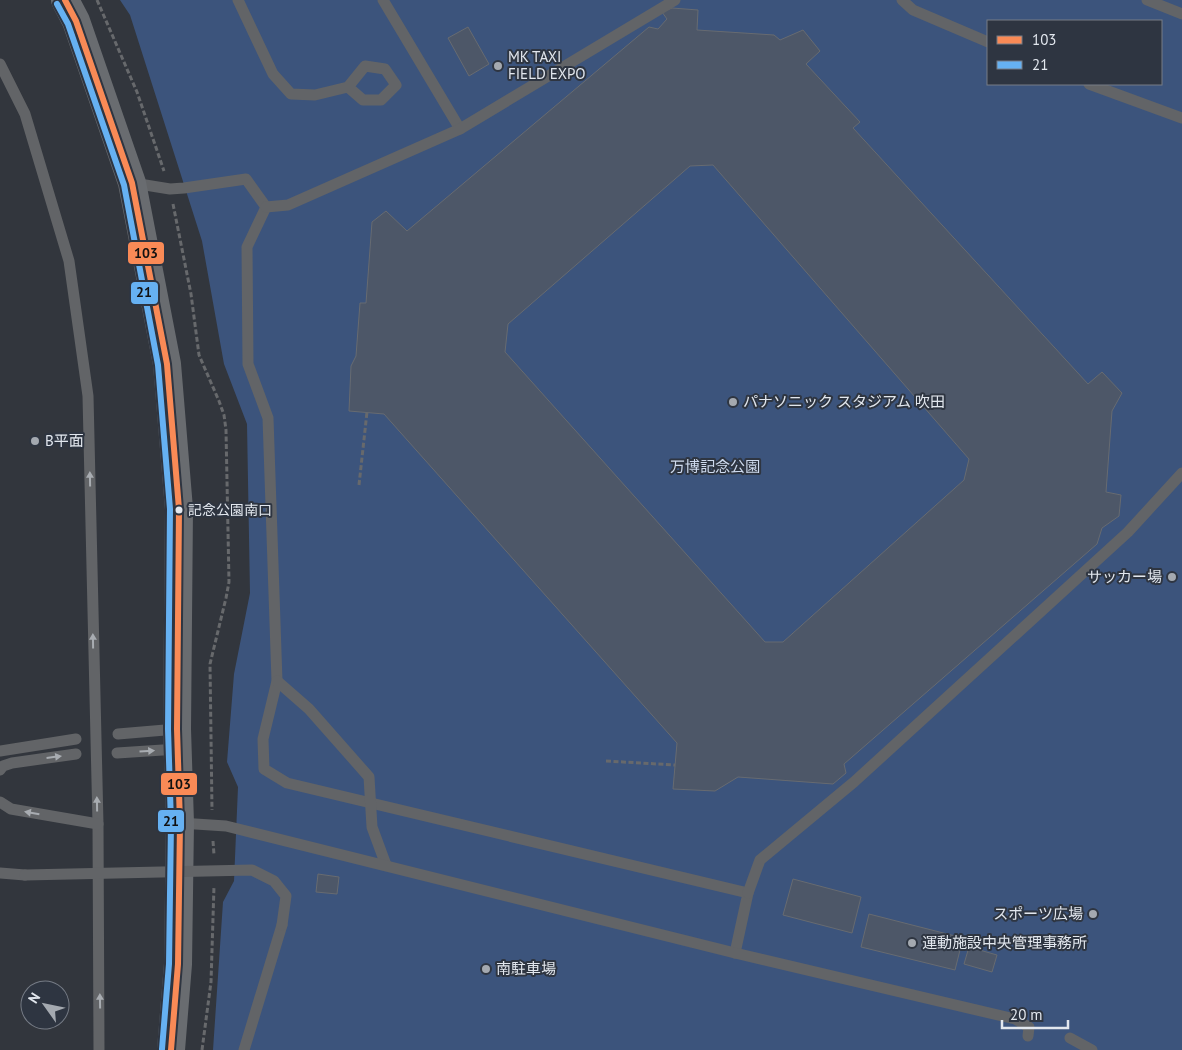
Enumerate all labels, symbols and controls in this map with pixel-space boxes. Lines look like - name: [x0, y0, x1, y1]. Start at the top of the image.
- legend: [987, 20, 1162, 85]
- text: 103: [1032, 30, 1057, 49]
- place label: MK TAXI FIELD EXPO: [508, 47, 585, 83]
- text: 21: [1032, 55, 1048, 74]
- marker: MK TAXI FIELD EXPO: [492, 60, 504, 72]
- line badge: 103: [127, 241, 165, 265]
- text: 103: [134, 244, 158, 262]
- line badge: 21: [130, 281, 159, 305]
- text: 21: [136, 283, 152, 301]
- place label: パナソニック スタジアム 吹田: [743, 392, 945, 411]
- marker: パナソニック スタジアム 吹田: [727, 396, 739, 408]
- place label: B平面: [45, 431, 84, 450]
- marker: B平面: [29, 435, 41, 447]
- park label: 万博記念公園: [670, 457, 760, 476]
- one-way arrow: [86, 471, 94, 487]
- place label: 記念公園南口: [188, 501, 272, 519]
- marker: 記念公園南口: [174, 505, 184, 515]
- place label: サッカー場: [1087, 567, 1162, 586]
- marker: サッカー場: [1166, 571, 1178, 583]
- one-way arrow: [89, 633, 97, 649]
- one-way arrow: [140, 747, 156, 755]
- one-way arrow: [47, 753, 63, 761]
- line badge: 103: [160, 772, 198, 796]
- text: 103: [167, 775, 191, 793]
- one-way arrow: [93, 796, 101, 812]
- one-way arrow: [24, 808, 40, 816]
- line badge: 21: [157, 809, 185, 833]
- text: 21: [163, 812, 179, 830]
- place label: スポーツ広場: [993, 904, 1083, 923]
- marker: スポーツ広場: [1087, 908, 1099, 920]
- place label: 運動施設中央管理事務所: [922, 933, 1087, 952]
- marker: 運動施設中央管理事務所: [906, 937, 918, 949]
- place label: 南駐車場: [496, 959, 556, 978]
- marker: 南駐車場: [480, 963, 492, 975]
- north arrow: [20, 980, 70, 1030]
- text: N: [24, 989, 44, 1007]
- one-way arrow: [96, 993, 104, 1009]
- scale bar: [1002, 998, 1068, 1030]
- text: 20 m: [1010, 1005, 1043, 1024]

